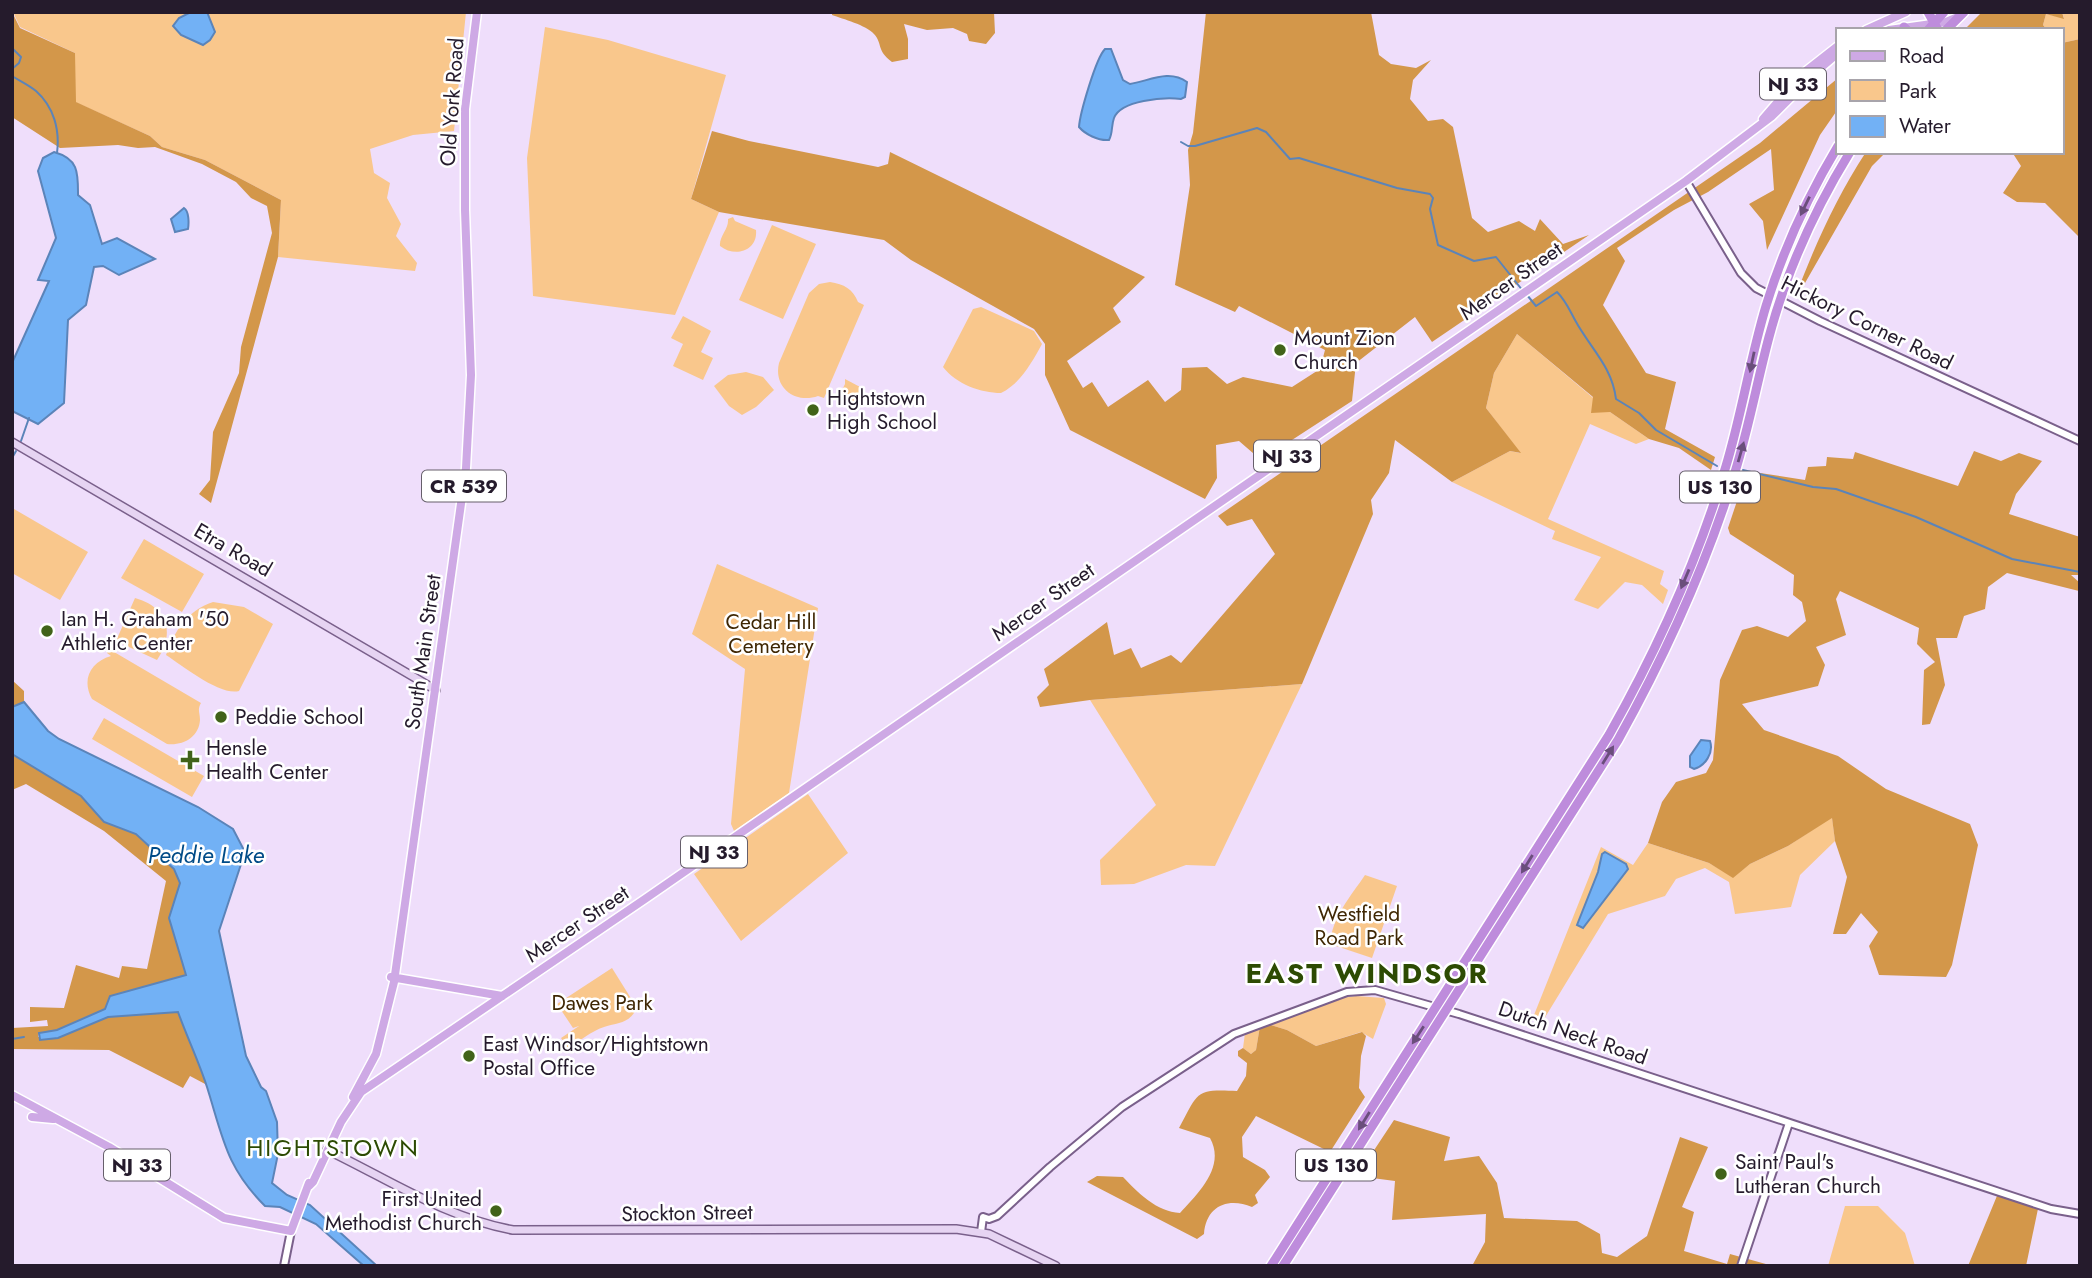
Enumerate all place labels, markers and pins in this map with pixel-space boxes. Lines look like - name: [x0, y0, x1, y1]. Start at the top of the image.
- place label: Mount Zion Church: [1294, 323, 1395, 377]
- marker: Mount Zion Church: [1272, 342, 1288, 358]
- place label: Hightstown High School: [827, 383, 937, 437]
- marker: Hightstown High School: [805, 402, 821, 418]
- place label: Ian H. Graham '50 Athletic Center: [61, 604, 229, 658]
- marker: Ian H. Graham '50 Athletic Center: [39, 623, 55, 639]
- place label: Peddie School: [235, 702, 364, 732]
- marker: Peddie School: [213, 709, 229, 725]
- place label: Hensle Health Center: [206, 733, 329, 787]
- marker: Hensle Health Center: [180, 750, 200, 770]
- place label: East Windsor/Hightstown Postal Office: [483, 1029, 709, 1083]
- marker: East Windsor/Hightstown Postal Office: [461, 1048, 477, 1064]
- place label: Saint Paul's Lutheran Church: [1735, 1147, 1881, 1201]
- marker: Saint Paul's Lutheran Church: [1713, 1166, 1729, 1182]
- place label: First United Methodist Church: [325, 1184, 482, 1238]
- marker: First United Methodist Church: [488, 1203, 504, 1219]

